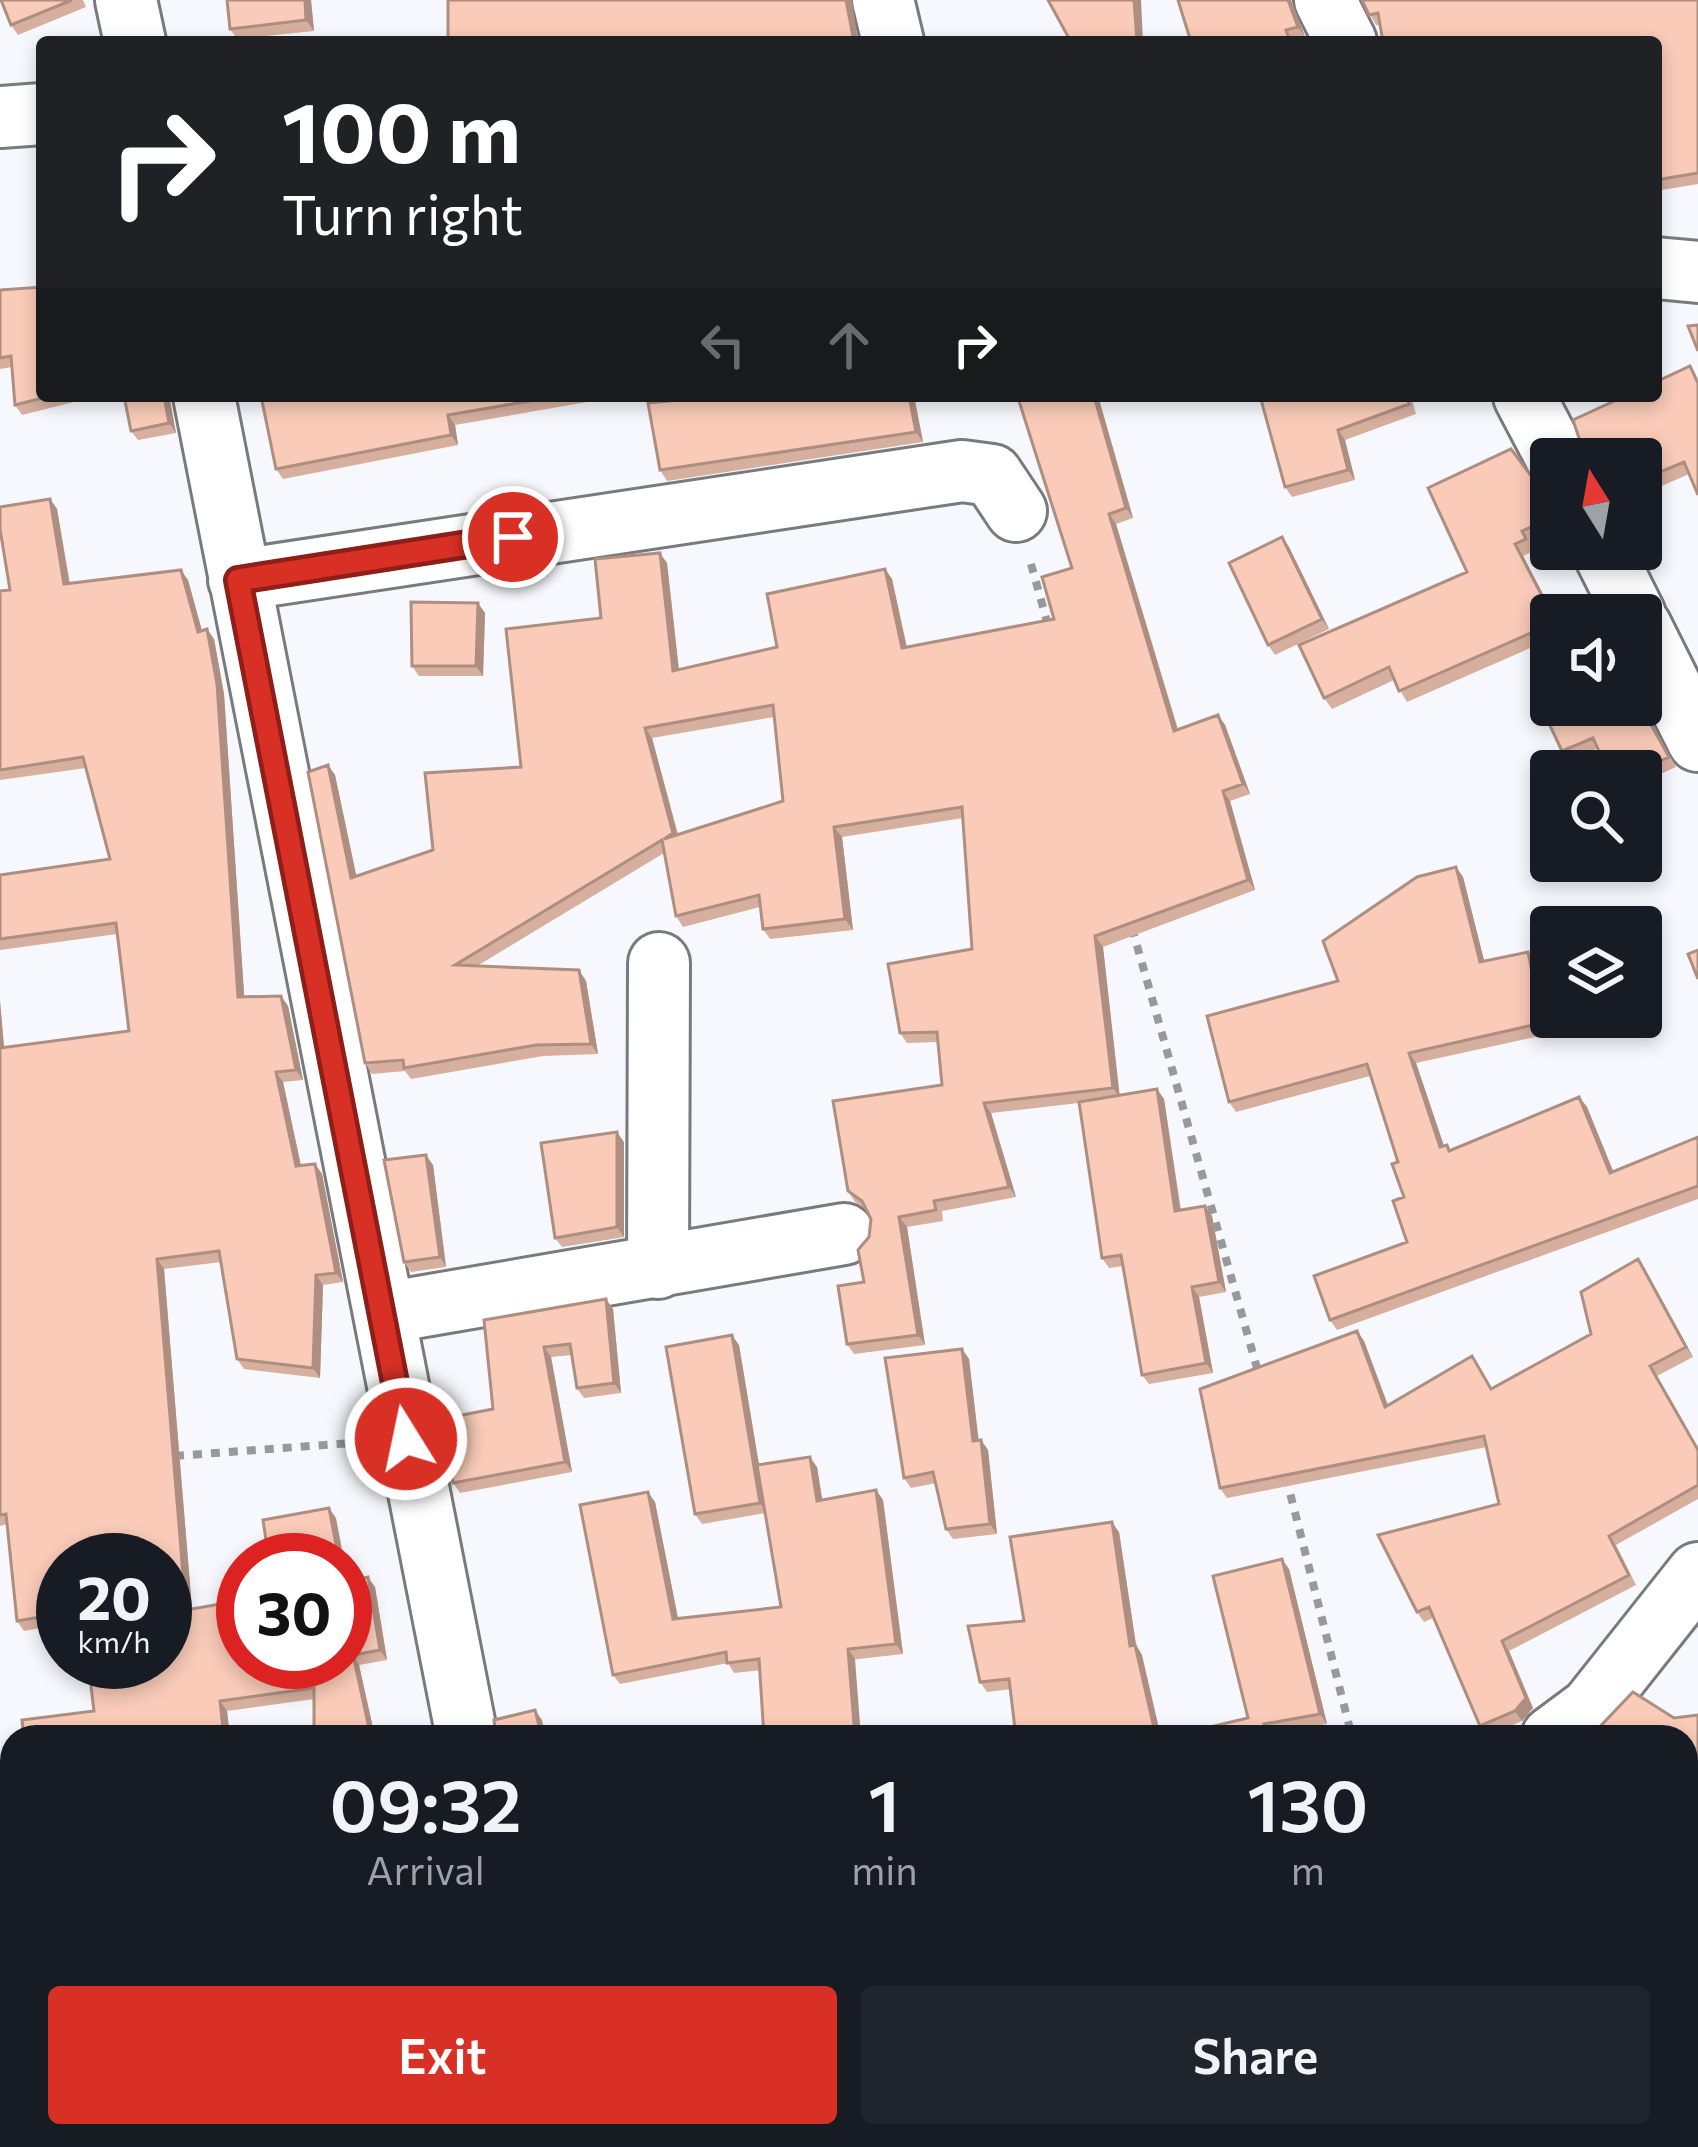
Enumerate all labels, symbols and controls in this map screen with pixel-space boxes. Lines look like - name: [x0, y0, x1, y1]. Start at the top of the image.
- text: 100 m: [282, 78, 521, 180]
- icon: right: [84, 84, 240, 240]
- text: Turn right: [282, 180, 523, 246]
- icon: left: [690, 312, 756, 378]
- icon: ahead: [816, 312, 882, 378]
- icon: right: [942, 312, 1008, 378]
- north arrow: [1530, 438, 1662, 570]
- map controls: [1530, 438, 1662, 1038]
- pin: [462, 486, 564, 588]
- icon: arrive: [480, 504, 546, 570]
- button: sound: [1530, 594, 1662, 726]
- button: search: [1530, 750, 1662, 882]
- button: layers: [1530, 906, 1662, 1038]
- position arrow: [343, 1376, 469, 1502]
- speed limit sign: 30: [216, 1533, 372, 1689]
- text: 20: [77, 1559, 151, 1632]
- text: km/h: [78, 1622, 150, 1659]
- text: 09:32: [330, 1759, 522, 1847]
- text: 1: [868, 1759, 900, 1847]
- text: 130: [1247, 1759, 1368, 1847]
- text: Arrival: [367, 1845, 485, 1893]
- text: min: [851, 1845, 918, 1893]
- text: m: [1291, 1845, 1325, 1893]
- button: Exit: [48, 1986, 837, 2124]
- button: Share: [861, 1986, 1650, 2124]

